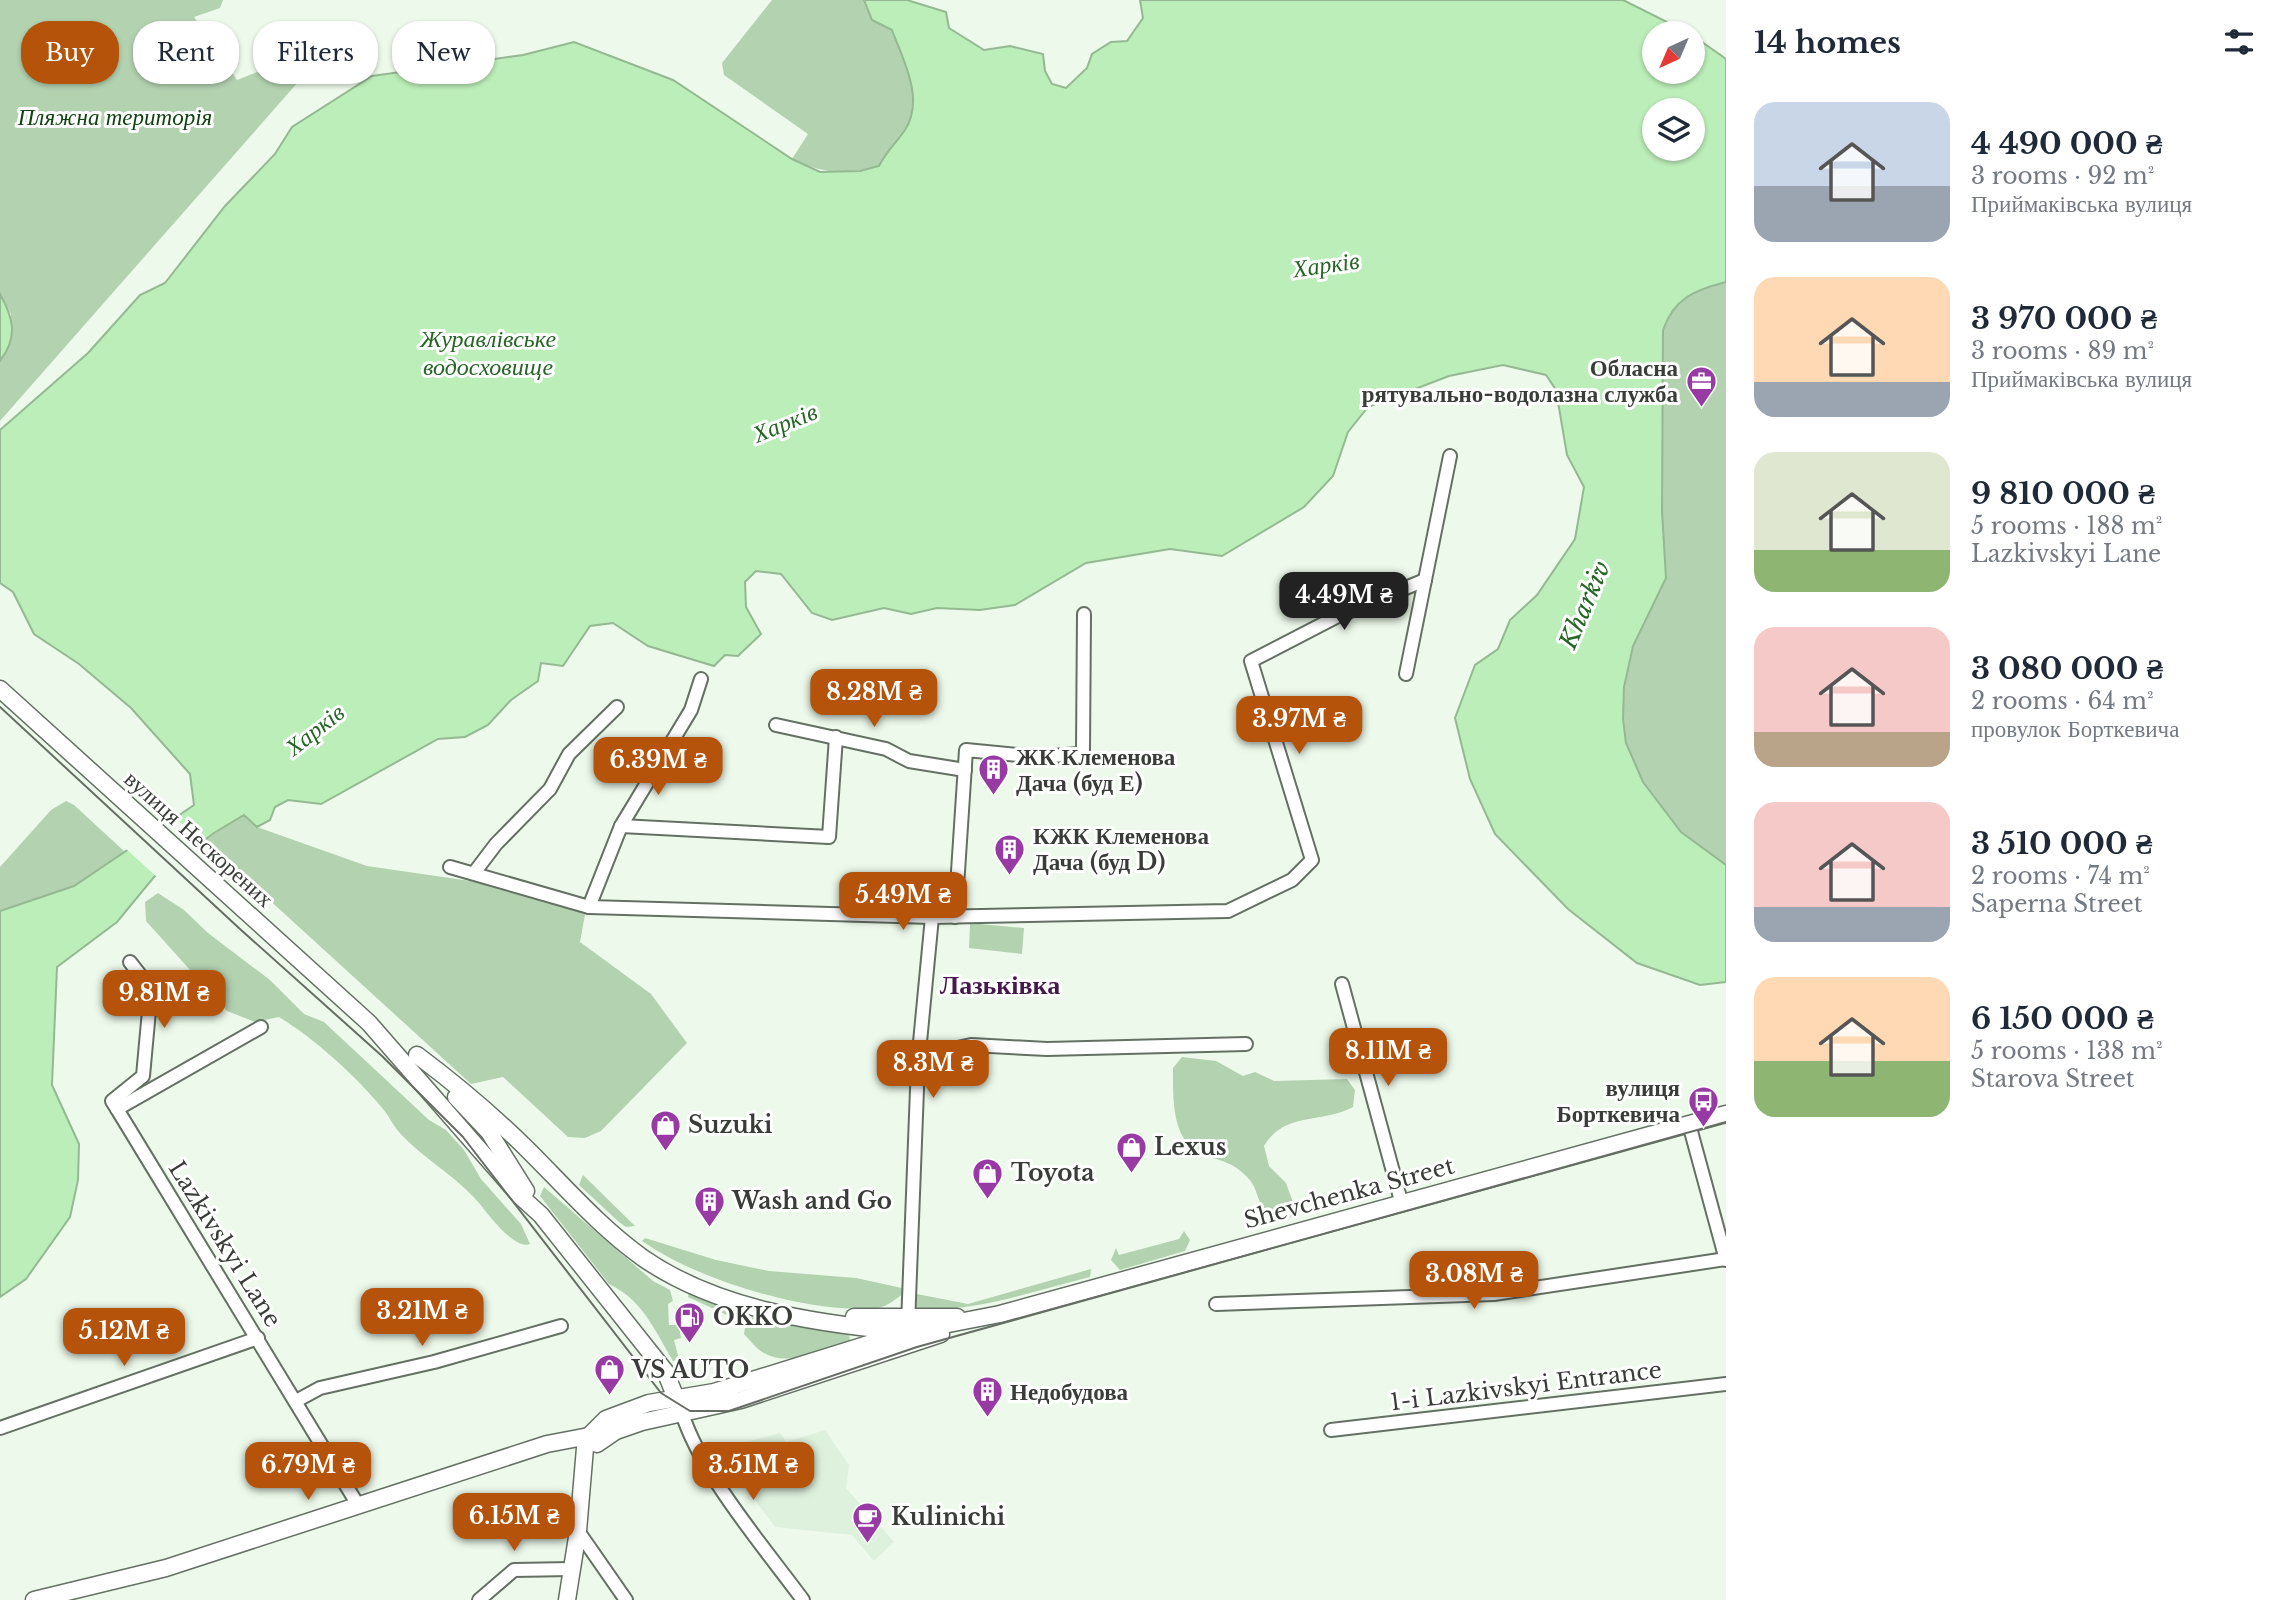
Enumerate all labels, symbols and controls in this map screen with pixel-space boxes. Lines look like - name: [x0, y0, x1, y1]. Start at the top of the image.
- chip: Buy: [21, 21, 119, 84]
- chip: Rent: [133, 21, 239, 84]
- chip: Filters: [253, 21, 378, 84]
- chip: New: [392, 21, 495, 84]
- north arrow: [1642, 21, 1704, 84]
- map controls: [1642, 21, 1705, 161]
- icon: filters: [2220, 23, 2258, 61]
- text: 14 homes: [1754, 24, 1901, 61]
- button: layers: [1642, 98, 1705, 161]
- park label: Пляжна територія: [17, 103, 212, 131]
- text: 4 490 000 ₴: [1971, 125, 2162, 162]
- icon: home: [1810, 130, 1894, 214]
- text: 3 rooms · 92 m²: [1971, 162, 2154, 190]
- text: Приймаківська вулиця: [1971, 190, 2192, 218]
- water label: Харків: [1290, 245, 1361, 284]
- text: 3 970 000 ₴: [1971, 300, 2157, 337]
- icon: home: [1810, 305, 1894, 389]
- water label: Журавлівське водосховище: [419, 324, 556, 381]
- text: 3 rooms · 89 m²: [1971, 337, 2154, 365]
- place label: Обласна рятувально-водолазна служба: [1362, 354, 1678, 408]
- office icon: Обласна рятувально-водолазна служба: [1684, 364, 1718, 408]
- text: Приймаківська вулиця: [1971, 365, 2192, 393]
- water label: Харків: [747, 397, 821, 449]
- text: 9 810 000 ₴: [1971, 475, 2155, 512]
- icon: home: [1810, 480, 1894, 564]
- text: 5 rooms · 188 m²: [1971, 512, 2162, 540]
- text: Lazkivskyi Lane: [1971, 540, 2161, 568]
- water label: Kharkiv: [1553, 557, 1616, 654]
- pin: 4.49M ₴: [1279, 572, 1409, 632]
- text: 4.49M ₴: [1295, 581, 1393, 609]
- text: 3 080 000 ₴: [1971, 650, 2163, 687]
- icon: home: [1810, 655, 1894, 739]
- pin: 8.28M ₴: [809, 670, 939, 729]
- text: 8.28M ₴: [826, 678, 922, 706]
- text: 2 rooms · 64 m²: [1971, 687, 2154, 715]
- pin: 3.97M ₴: [1234, 696, 1364, 756]
- water label: Харків: [279, 698, 350, 762]
- text: 3.97M ₴: [1252, 705, 1346, 733]
- text: провулок Борткевича: [1971, 715, 2179, 743]
- pin: 6.39M ₴: [593, 738, 723, 797]
- place label: ЖК Клеменова Дача (буд Е): [1016, 743, 1176, 797]
- text: 6.39M ₴: [610, 746, 706, 774]
- building icon: ЖК Клеменова Дача (буд Е): [976, 753, 1010, 797]
- street label: вулиця Нескорених: [119, 765, 280, 914]
- place label: КЖК Клеменова Дача (буд D): [1033, 822, 1209, 876]
- text: 3 510 000 ₴: [1971, 825, 2152, 862]
- icon: home: [1810, 830, 1894, 914]
- building icon: КЖК Клеменова Дача (буд D): [993, 832, 1027, 876]
- text: 2 rooms · 74 m²: [1971, 862, 2150, 890]
- pin: 5.49M ₴: [838, 872, 968, 932]
- text: 5.49M ₴: [855, 881, 951, 909]
- text: Saperna Street: [1971, 890, 2142, 918]
- district label: Лазьківка: [940, 969, 1060, 1001]
- pin: 9.81M ₴: [99, 970, 229, 1030]
- text: 9.81M ₴: [119, 979, 209, 1007]
- text: 6 150 000 ₴: [1971, 1000, 2153, 1037]
- icon: home: [1810, 1005, 1894, 1089]
- pin: 8.11M ₴: [1323, 1028, 1453, 1088]
- text: 8.11M ₴: [1345, 1037, 1431, 1065]
- text: 5 rooms · 138 m²: [1971, 1037, 2163, 1065]
- pin: 8.3M ₴: [876, 1040, 990, 1100]
- text: 8.3M ₴: [893, 1049, 973, 1077]
- text: Starova Street: [1971, 1065, 2135, 1093]
- place label: вулиця Борткевича: [1556, 1074, 1680, 1128]
- bus stop icon: вулиця Борткевича: [1686, 1084, 1720, 1128]
- shop icon: Suzuki: [648, 1108, 682, 1152]
- place label: Suzuki: [688, 1111, 772, 1139]
- shop icon: Lexus: [1114, 1130, 1148, 1174]
- place label: Lexus: [1154, 1133, 1227, 1161]
- street label: Shevchenka Street: [1241, 1151, 1458, 1235]
- street label: Lazkivskyi Lane: [163, 1156, 287, 1332]
- shop icon: Toyota: [971, 1156, 1005, 1200]
- place label: Toyota: [1011, 1159, 1094, 1187]
- building icon: Wash and Go: [692, 1184, 726, 1228]
- place label: Wash and Go: [731, 1187, 892, 1215]
- pin: 3.08M ₴: [1409, 1252, 1539, 1311]
- text: 3.08M ₴: [1425, 1260, 1523, 1288]
- pin: 3.21M ₴: [357, 1288, 487, 1348]
- text: 3.21M ₴: [377, 1297, 467, 1325]
- fuel station icon: OKKO: [673, 1300, 707, 1344]
- place label: OKKO: [713, 1303, 793, 1331]
- pin: 5.12M ₴: [59, 1308, 189, 1368]
- text: 5.12M ₴: [79, 1317, 169, 1345]
- shop icon: VS AUTO: [592, 1353, 626, 1397]
- street label: 1-i Lazkivskyi Entrance: [1389, 1355, 1663, 1417]
- place label: VS AUTO: [631, 1356, 749, 1384]
- building icon: Недобудова: [970, 1375, 1004, 1419]
- place label: Недобудова: [1010, 1378, 1129, 1406]
- pin: 6.79M ₴: [243, 1442, 373, 1502]
- pin: 3.51M ₴: [688, 1442, 818, 1502]
- text: 6.79M ₴: [261, 1451, 355, 1479]
- text: 3.51M ₴: [708, 1451, 798, 1479]
- pin: 6.15M ₴: [449, 1494, 579, 1553]
- cafe icon: Kulinichi: [851, 1500, 885, 1544]
- text: 6.15M ₴: [469, 1502, 559, 1530]
- place label: Kulinichi: [891, 1503, 1005, 1531]

